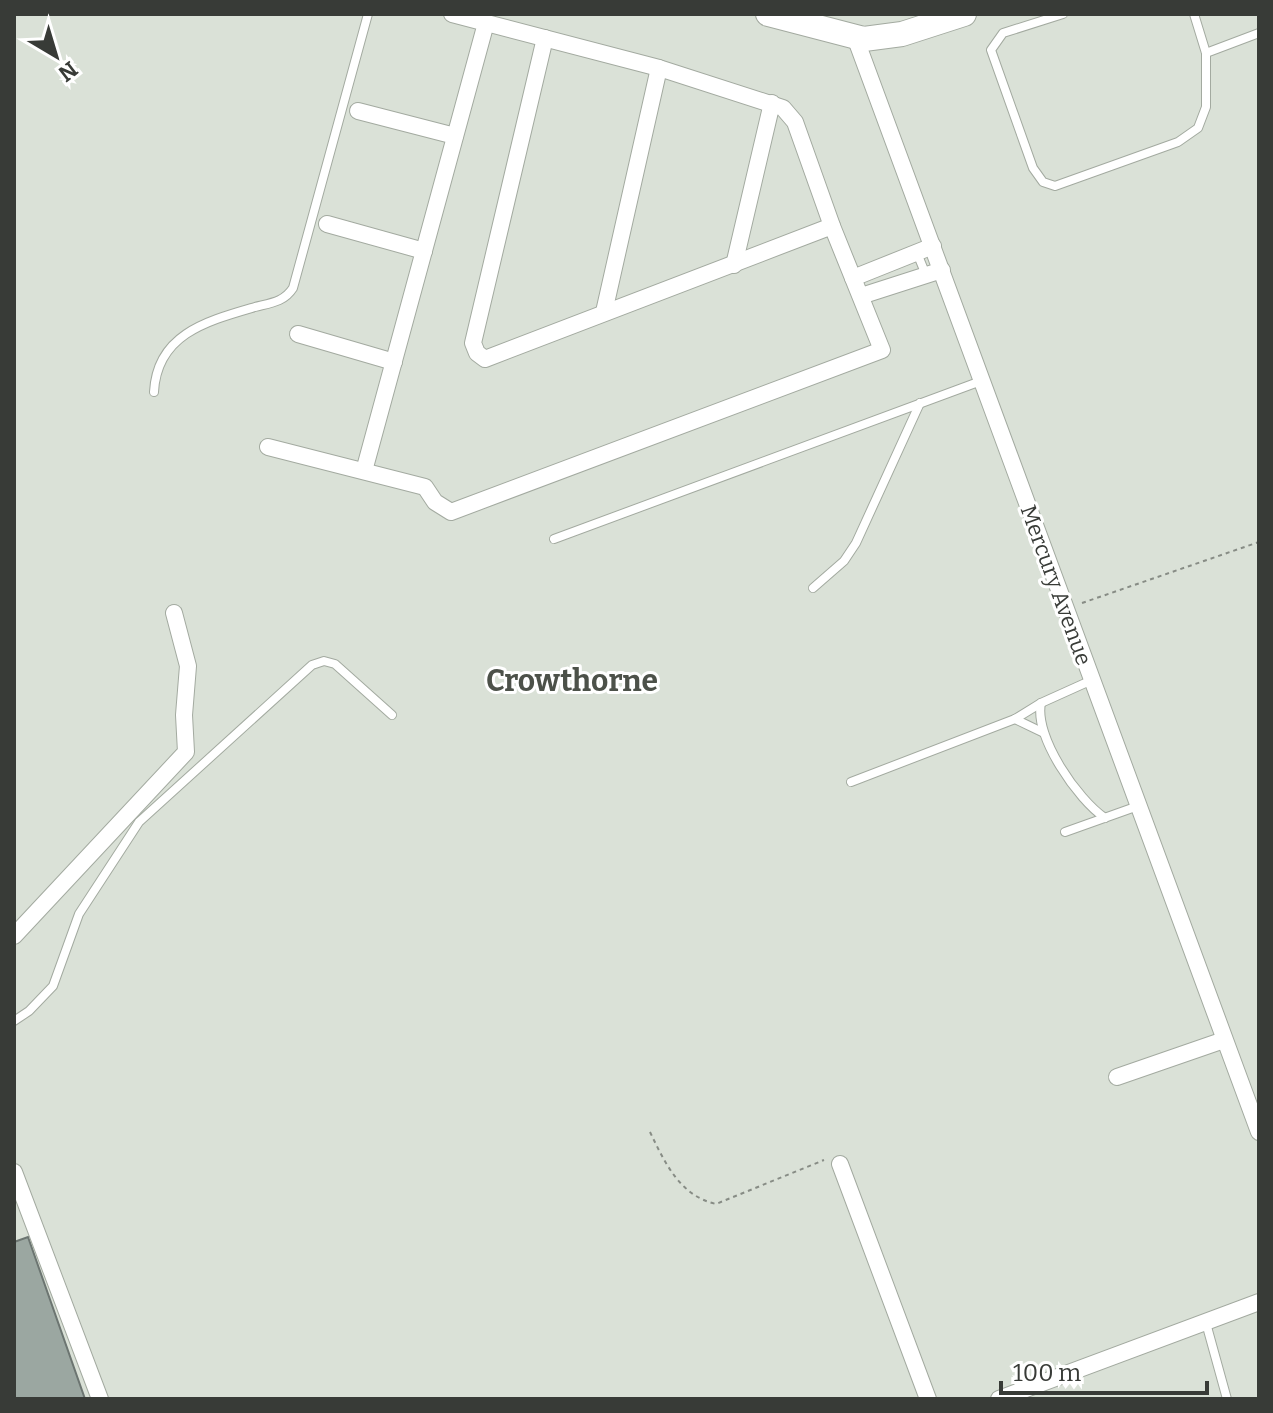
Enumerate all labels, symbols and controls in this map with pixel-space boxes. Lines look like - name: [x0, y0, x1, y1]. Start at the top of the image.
- north arrow: [16, 16, 96, 96]
- text: N: [53, 55, 83, 87]
- street label: Mercury Avenue: [1015, 501, 1097, 669]
- district label: Crowthorne: [486, 663, 658, 699]
- scale bar: [1001, 1345, 1207, 1395]
- text: 100 m: [1013, 1359, 1081, 1387]

